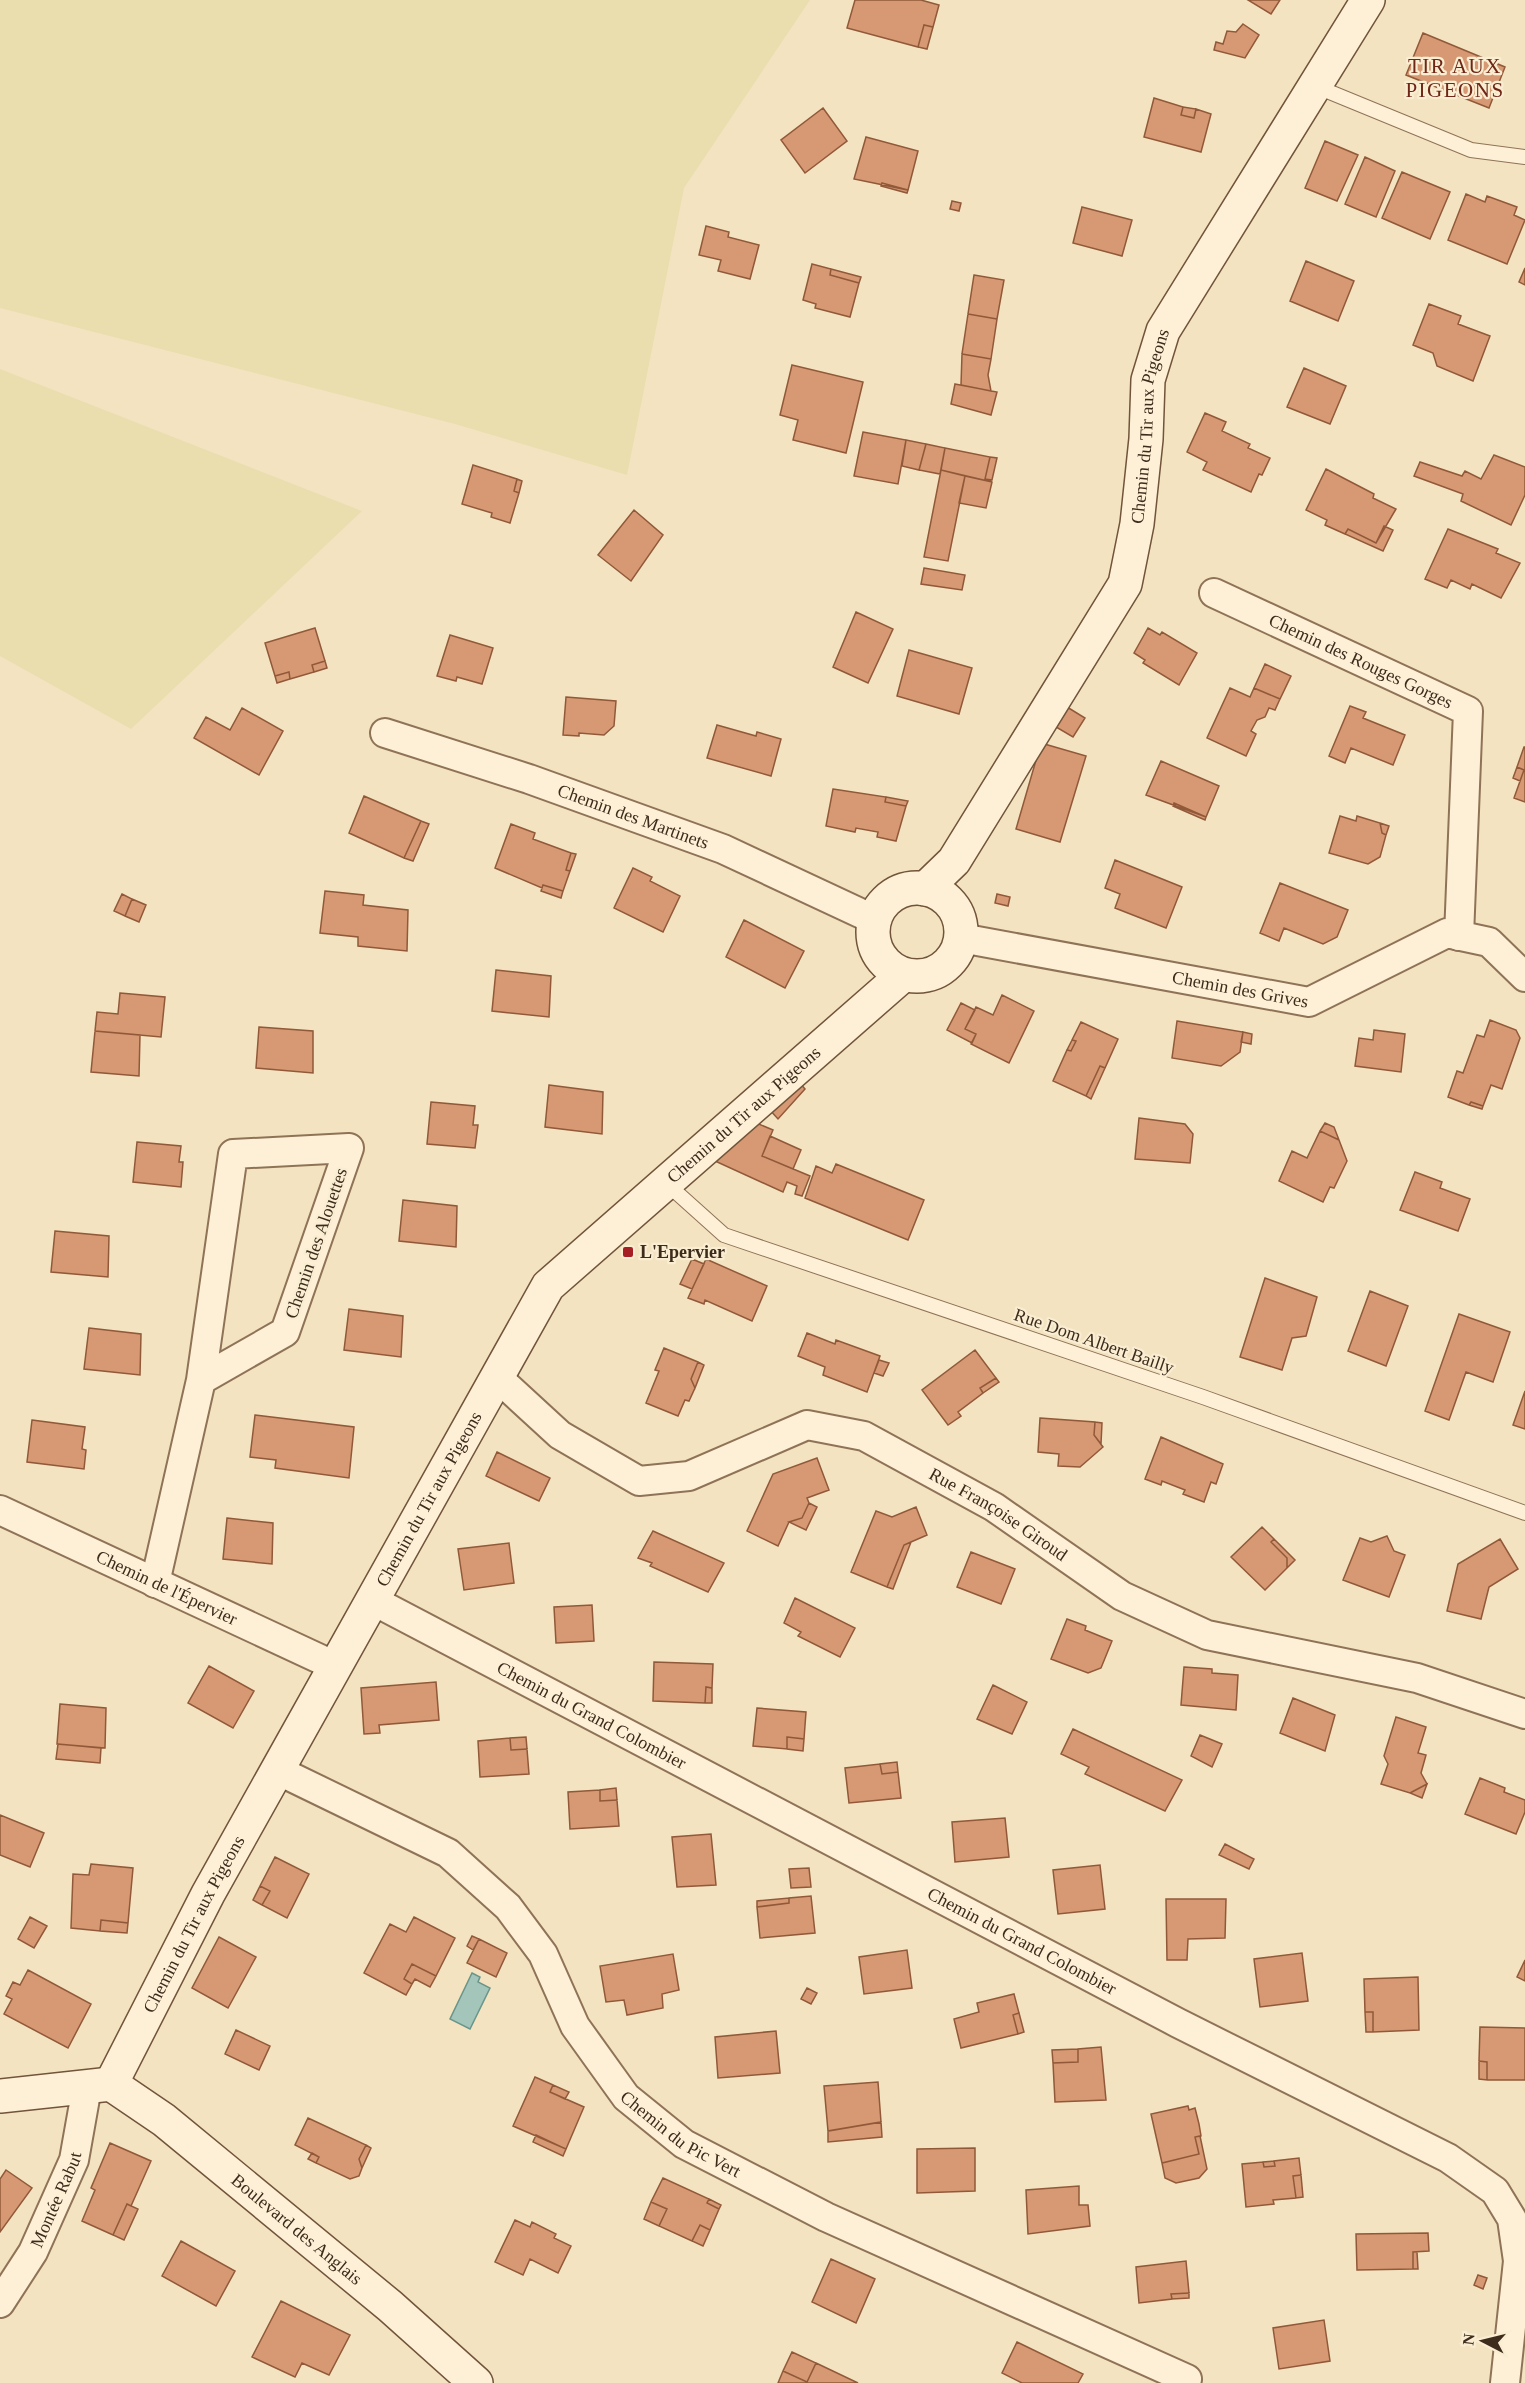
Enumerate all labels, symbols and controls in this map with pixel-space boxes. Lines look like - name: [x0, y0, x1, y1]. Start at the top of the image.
- district label: TIR AUX PIGEONS: [1405, 54, 1505, 102]
- street label: Chemin du Tir aux Pigeons: [1127, 326, 1173, 525]
- street label: Chemin des Rouges Gorges: [1266, 610, 1456, 713]
- street label: Chemin des Martinets: [555, 780, 711, 853]
- street label: Chemin des Grives: [1171, 967, 1310, 1012]
- street label: Chemin du Tir aux Pigeons: [663, 1042, 824, 1187]
- street label: Chemin des Alouettes: [281, 1165, 351, 1321]
- place label: L'Epervier: [640, 1242, 725, 1262]
- marker: L'Epervier: [621, 1245, 635, 1259]
- street label: Rue Dom Albert Bailly: [1012, 1304, 1176, 1378]
- street label: Chemin du Tir aux Pigeons: [372, 1408, 486, 1590]
- street label: Rue Françoise Giroud: [926, 1464, 1071, 1565]
- street label: Chemin de l'Épervier: [93, 1546, 241, 1629]
- street label: Chemin du Grand Colombier: [494, 1657, 689, 1773]
- street label: Chemin du Tir aux Pigeons: [139, 1832, 249, 2016]
- street label: Chemin du Grand Colombier: [924, 1883, 1120, 1999]
- street label: Chemin du Pic Vert: [616, 2087, 744, 2181]
- street label: Montée Rabut: [26, 2151, 85, 2251]
- street label: Boulevard des Anglais: [227, 2170, 366, 2289]
- north arrow: [1453, 2311, 1513, 2371]
- text: N: [1459, 2332, 1478, 2346]

